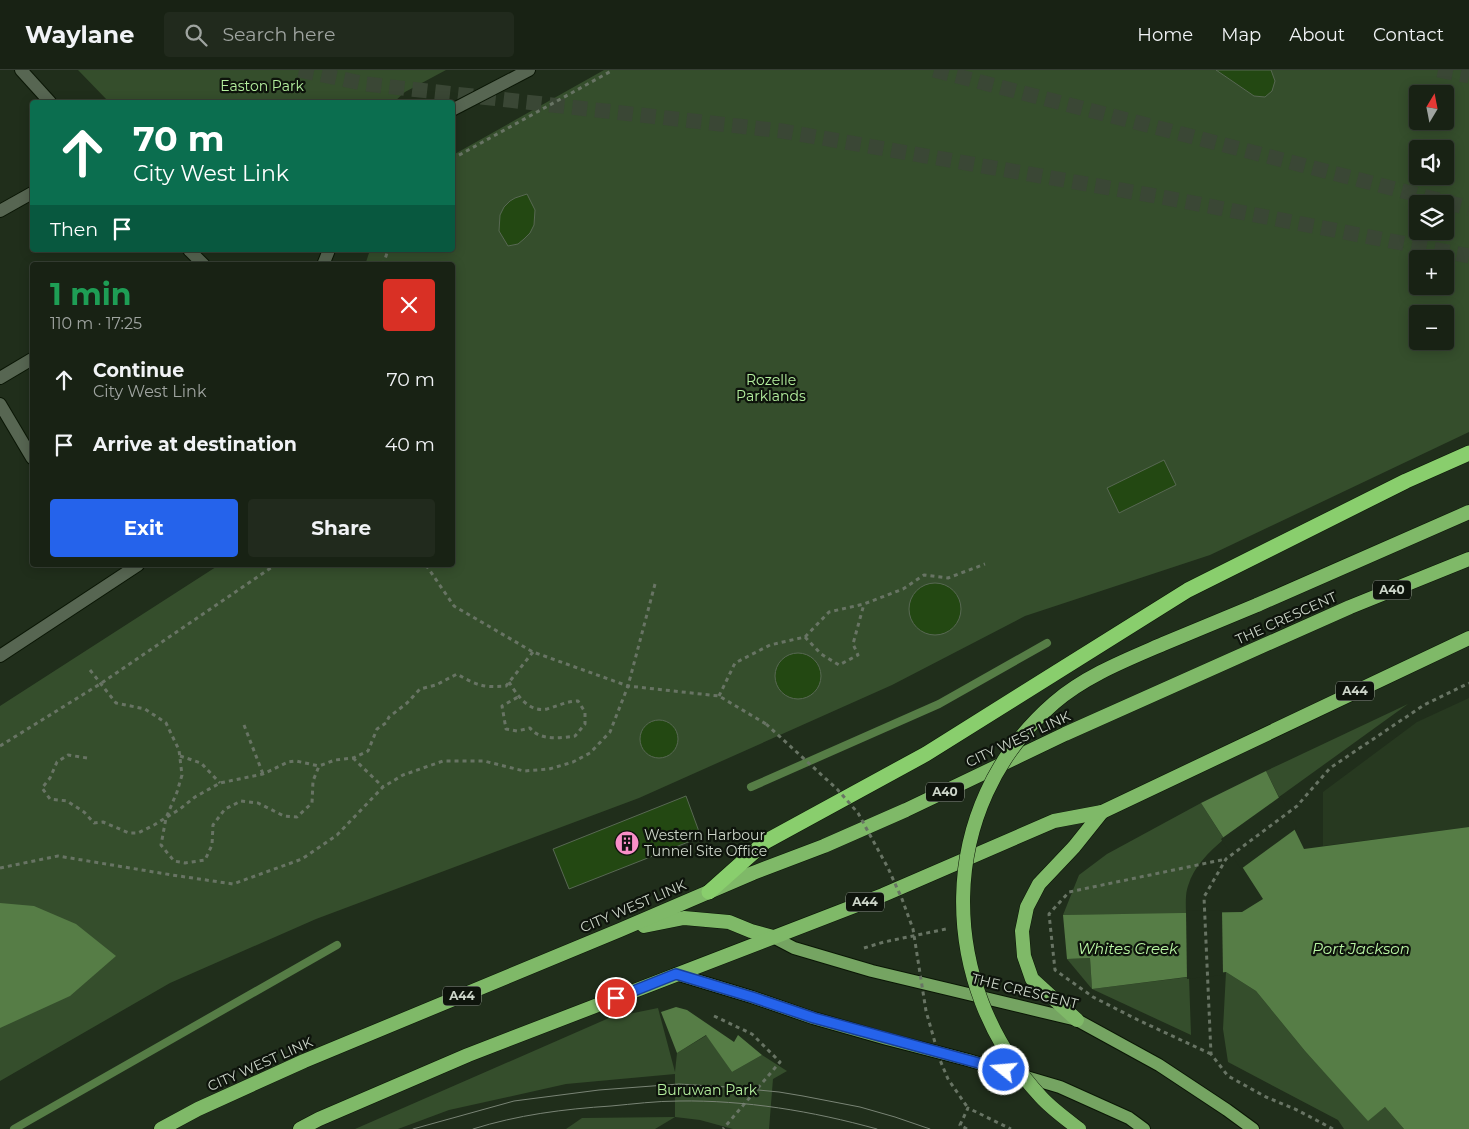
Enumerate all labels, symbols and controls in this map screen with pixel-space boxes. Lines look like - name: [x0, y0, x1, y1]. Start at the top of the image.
- search box: [164, 12, 514, 57]
- text: Waylane: [25, 20, 134, 49]
- icon: search: [182, 21, 210, 49]
- text: Search here: [222, 23, 335, 46]
- text: Home: [1137, 24, 1193, 46]
- text: Map: [1221, 24, 1261, 46]
- text: About: [1289, 24, 1345, 46]
- text: Contact: [1373, 24, 1444, 46]
- park label: Easton Park: [220, 77, 304, 95]
- north arrow: [1409, 85, 1454, 130]
- map controls: [1409, 85, 1454, 350]
- text: 70 m: [133, 117, 224, 160]
- icon: ahead: [50, 120, 115, 185]
- button: sound: [1409, 140, 1454, 185]
- text: City West Link: [133, 160, 289, 187]
- button: layers: [1409, 195, 1454, 240]
- icon: arrive: [108, 215, 136, 243]
- text: Then: [50, 218, 98, 241]
- button: +: [1409, 250, 1454, 295]
- text: 1 min: [50, 276, 131, 313]
- button: close: [383, 279, 435, 331]
- button: −: [1409, 305, 1454, 350]
- text: 110 m · 17:25: [50, 314, 142, 333]
- text: Continue: [93, 359, 184, 382]
- icon: ahead: [50, 366, 78, 394]
- text: 70 m: [386, 368, 435, 391]
- park label: Rozelle Parklands: [736, 371, 806, 405]
- text: City West Link: [93, 382, 206, 401]
- icon: arrive: [50, 431, 78, 459]
- text: Arrive at destination: [93, 433, 297, 456]
- text: 40 m: [385, 433, 435, 456]
- button: Exit: [50, 499, 238, 557]
- button: Share: [248, 499, 435, 557]
- road number: A40: [1373, 580, 1411, 600]
- street label: THE CRESCENT: [1232, 588, 1340, 648]
- road number: A44: [1336, 682, 1374, 700]
- street label: CITY WEST LINK: [963, 707, 1073, 771]
- road number: A40: [926, 782, 964, 802]
- place label: Western Harbour Tunnel Site Office: [644, 826, 767, 860]
- building icon: Western Harbour Tunnel Site Office: [614, 830, 640, 856]
- street label: CITY WEST LINK: [577, 876, 689, 936]
- road number: A44: [846, 892, 884, 912]
- water label: Whites Creek: [1078, 939, 1179, 958]
- water label: Port Jackson: [1312, 939, 1410, 958]
- street label: THE CRESCENT: [970, 969, 1080, 1013]
- pin: [595, 977, 637, 1019]
- icon: arrive: [602, 984, 630, 1012]
- road number: A44: [443, 986, 481, 1006]
- street label: CITY WEST LINK: [205, 1033, 315, 1095]
- position arrow: [977, 1043, 1029, 1095]
- park label: Buruwan Park: [657, 1081, 758, 1099]

